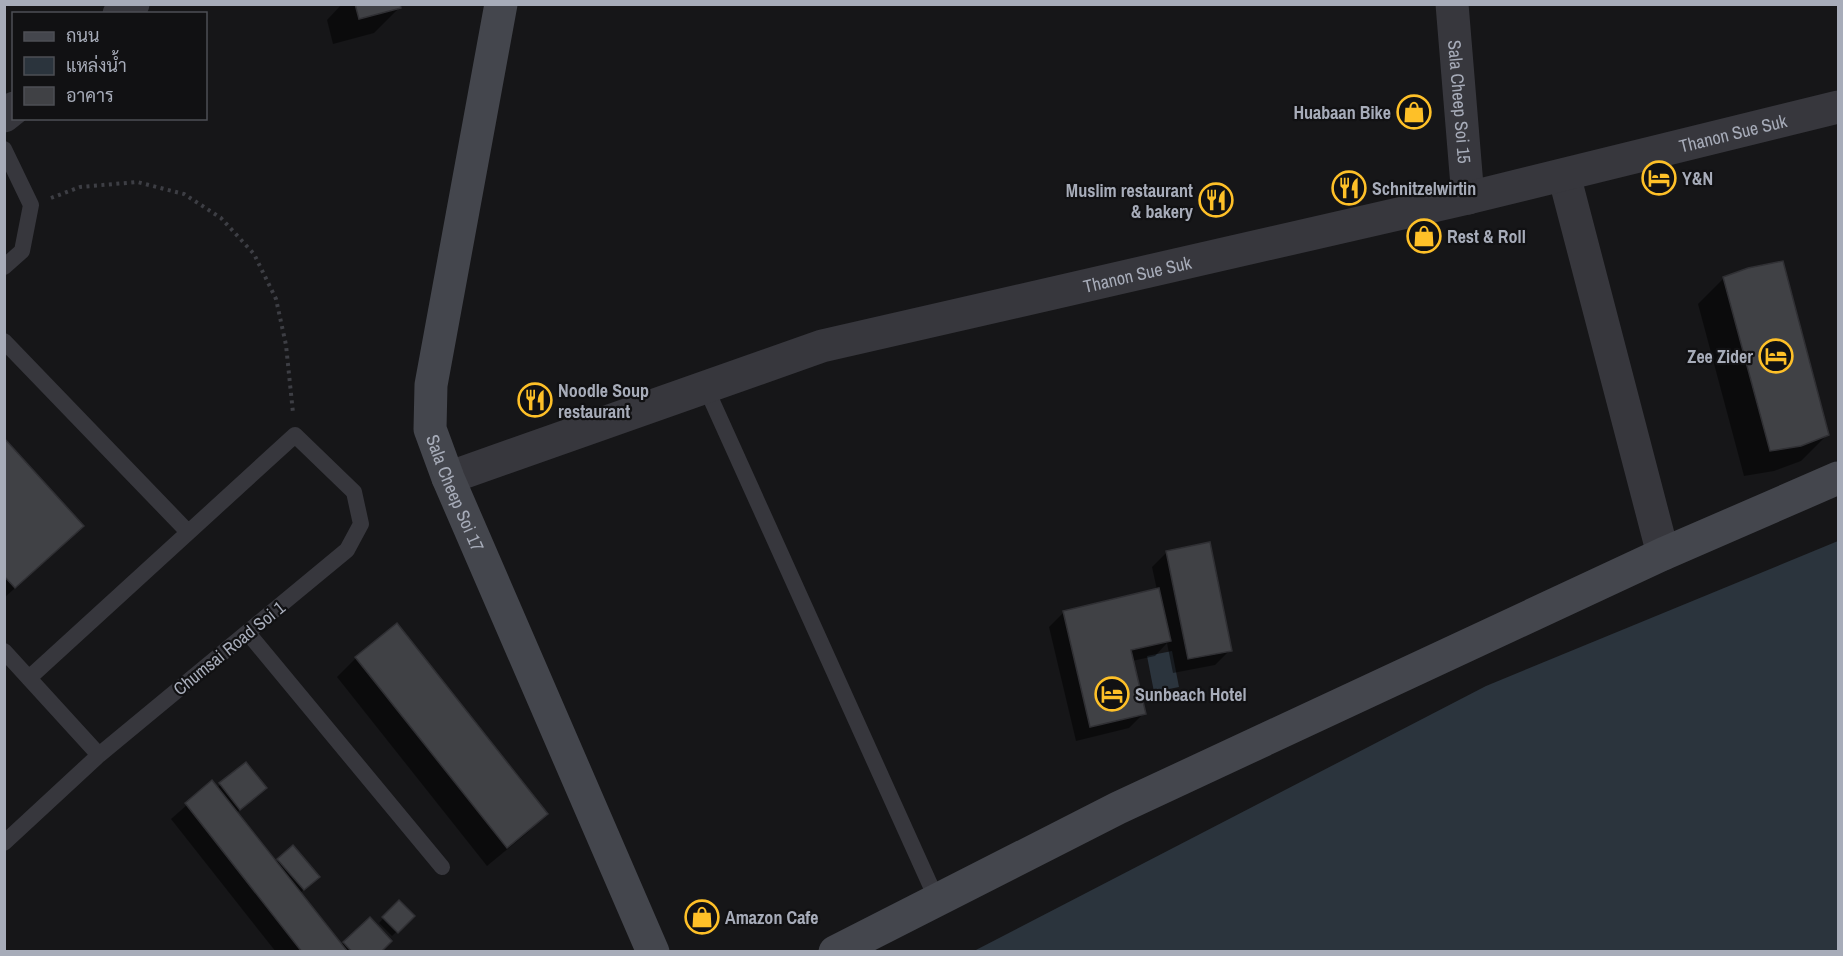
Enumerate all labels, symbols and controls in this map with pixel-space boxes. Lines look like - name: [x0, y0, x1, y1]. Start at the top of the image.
- legend: [12, 12, 207, 120]
- text: ถนน: [66, 23, 99, 48]
- street label: Sala Cheep Soi 15: [1442, 39, 1478, 165]
- text: แหล่งน้ำ: [66, 50, 127, 78]
- text: อาคาร: [66, 83, 114, 108]
- shop icon: Huabaan Bike: [1396, 94, 1432, 130]
- place label: Huabaan Bike: [1293, 100, 1391, 125]
- street label: Thanon Sue Suk: [1676, 107, 1790, 158]
- hotel icon: Y&N: [1641, 160, 1677, 196]
- place label: Y&N: [1682, 166, 1713, 191]
- restaurant icon: Schnitzelwirtin: [1331, 170, 1367, 206]
- place label: Schnitzelwirtin: [1372, 176, 1476, 201]
- place label: Muslim restaurant & bakery: [1066, 178, 1194, 224]
- restaurant icon: Muslim restaurant & bakery: [1198, 182, 1234, 218]
- shop icon: Rest & Roll: [1406, 218, 1442, 254]
- place label: Rest & Roll: [1447, 224, 1526, 249]
- street label: Thanon Sue Suk: [1081, 249, 1194, 298]
- hotel icon: Zee Zider: [1758, 338, 1794, 374]
- place label: Zee Zider: [1687, 344, 1753, 369]
- place label: Noodle Soup restaurant: [558, 378, 649, 424]
- restaurant icon: Noodle Soup restaurant: [517, 382, 553, 418]
- street label: Sala Cheep Soi 17: [421, 431, 491, 555]
- street label: Chumsai Road Soi 1: [168, 595, 291, 701]
- hotel icon: Sunbeach Hotel: [1094, 676, 1130, 712]
- place label: Sunbeach Hotel: [1135, 682, 1247, 707]
- shop icon: Amazon Cafe: [684, 899, 720, 935]
- place label: Amazon Cafe: [725, 905, 819, 930]

